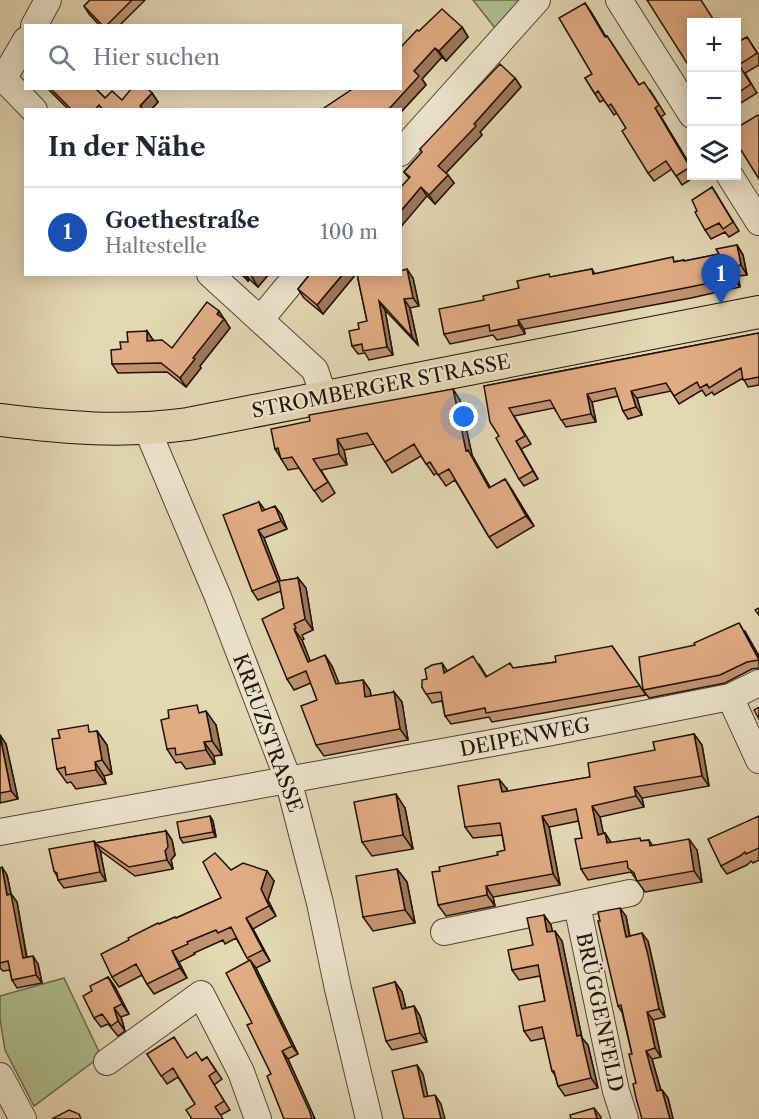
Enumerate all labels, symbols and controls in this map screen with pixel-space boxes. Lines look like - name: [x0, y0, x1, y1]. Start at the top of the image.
- map controls: [687, 18, 741, 180]
- button: +: [687, 18, 741, 72]
- search box: [24, 24, 402, 90]
- icon: search: [45, 41, 78, 74]
- text: Hier suchen: [93, 44, 220, 71]
- button: −: [687, 72, 741, 126]
- button: layers: [687, 126, 741, 180]
- text: In der Nähe: [48, 131, 205, 163]
- text: Goethestraße: [105, 207, 260, 234]
- text: 1: [63, 220, 72, 244]
- text: 100 m: [320, 220, 378, 244]
- text: Haltestelle: [105, 234, 207, 258]
- pin: 1: [702, 254, 740, 304]
- street label: STROMBERGER STRASSE: [250, 349, 512, 423]
- your location: [449, 402, 478, 431]
- street label: KREUZSTRASSE: [228, 650, 308, 816]
- street label: DEIPENWEG: [458, 713, 592, 761]
- street label: BRÜGGENFELD: [571, 930, 630, 1094]

